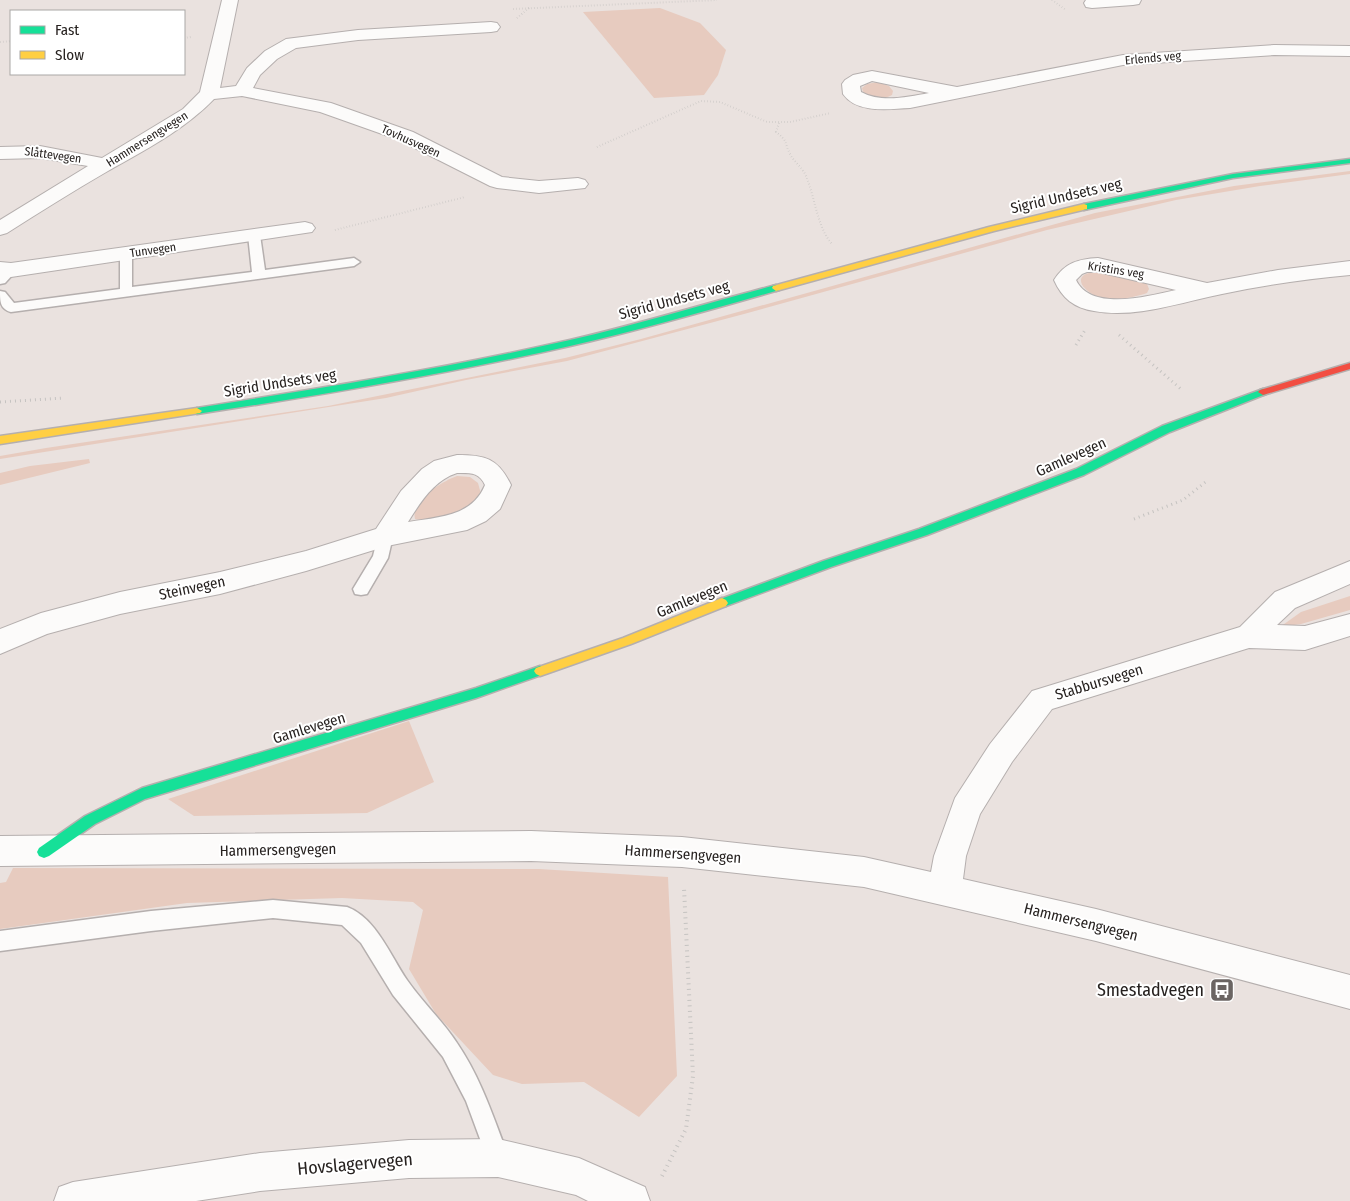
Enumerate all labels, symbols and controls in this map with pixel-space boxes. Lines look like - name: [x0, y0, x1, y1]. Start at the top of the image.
- legend: [10, 10, 185, 75]
- text: Fast: [55, 21, 79, 39]
- text: Slow: [55, 46, 84, 64]
- street label: Erlends veg: [1124, 49, 1182, 67]
- street label: Hammersengvegen: [104, 108, 190, 170]
- street label: Tovhusvegen: [379, 122, 443, 160]
- street label: Slåttevegen: [24, 144, 82, 166]
- street label: Sigrid Undsets veg: [1009, 174, 1123, 218]
- street label: Tunvegen: [129, 240, 177, 260]
- street label: Kristins veg: [1087, 259, 1145, 281]
- street label: Sigrid Undsets veg: [617, 277, 731, 323]
- street label: Sigrid Undsets veg: [223, 365, 337, 401]
- street label: Gamlevegen: [1033, 434, 1109, 480]
- street label: Steinvegen: [157, 572, 227, 604]
- street label: Gamlevegen: [654, 577, 730, 621]
- street label: Stabbursvegen: [1053, 660, 1145, 704]
- street label: Gamlevegen: [271, 708, 347, 748]
- street label: Hammersengvegen: [219, 840, 337, 860]
- street label: Hammersengvegen: [624, 841, 742, 867]
- street label: Hammersengvegen: [1022, 899, 1140, 945]
- bus stop icon: Smestadvegen: [1209, 977, 1235, 1003]
- place label: Smestadvegen: [1097, 979, 1204, 1001]
- street label: Hovslagervegen: [296, 1148, 414, 1180]

